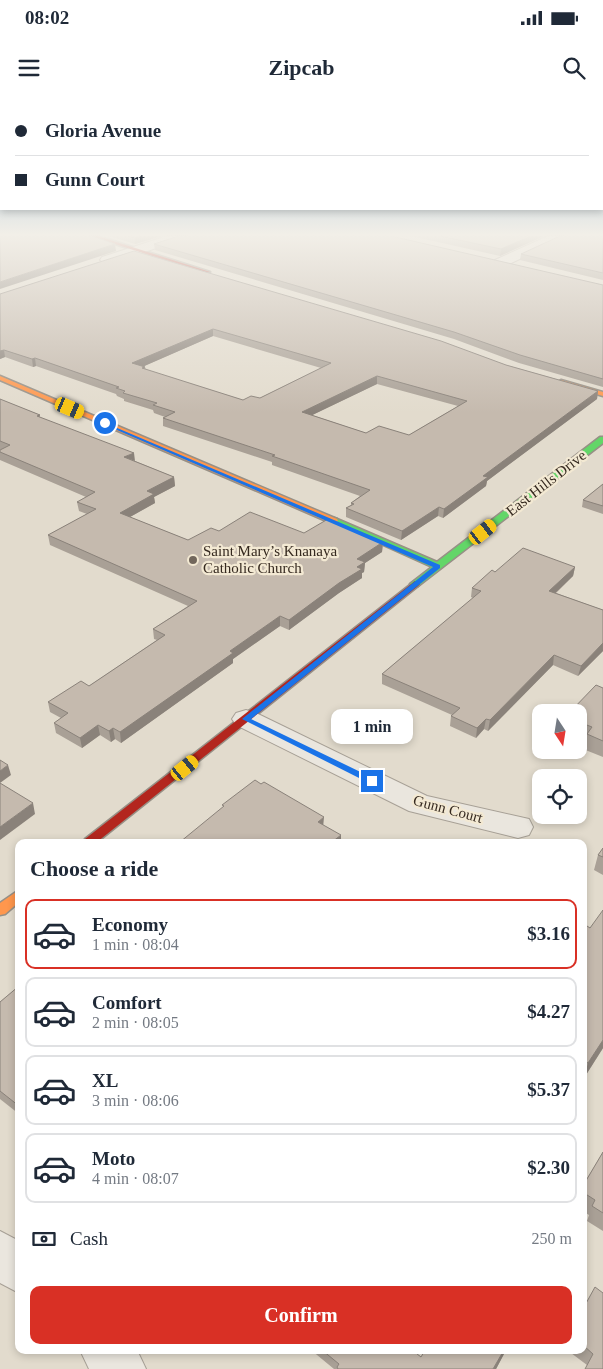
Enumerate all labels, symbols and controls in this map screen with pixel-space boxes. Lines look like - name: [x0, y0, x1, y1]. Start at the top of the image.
- text: 08:02: [25, 7, 69, 28]
- icon: menu: [15, 54, 43, 82]
- icon: search: [560, 54, 588, 82]
- text: Zipcab: [268, 55, 335, 80]
- text: Gloria Avenue: [45, 120, 161, 141]
- text: Gunn Court: [45, 169, 145, 190]
- car: [53, 395, 86, 421]
- route start: [94, 412, 116, 434]
- street label: East Hills Drive: [503, 447, 589, 519]
- car: [466, 517, 499, 547]
- place label: Saint Mary’s Knanaya Catholic Church: [203, 543, 337, 576]
- marker: Saint Mary’s Knanaya Catholic Church: [187, 554, 199, 566]
- north arrow: [532, 704, 588, 759]
- map controls: [532, 704, 587, 824]
- callout: 1 min: [331, 708, 413, 744]
- text: 1 min: [353, 718, 391, 735]
- car: [168, 753, 201, 783]
- button: locate: [532, 769, 587, 824]
- route end: [361, 770, 383, 792]
- street label: Gunn Court: [412, 792, 485, 826]
- text: Choose a ride: [30, 856, 158, 881]
- icon: car: [32, 912, 77, 957]
- text: Economy: [92, 914, 168, 935]
- text: $3.16: [527, 923, 570, 944]
- text: 1 min · 08:04: [92, 936, 179, 953]
- icon: car: [32, 990, 77, 1035]
- text: Comfort: [92, 992, 162, 1013]
- text: $4.27: [527, 1001, 570, 1022]
- text: 2 min · 08:05: [92, 1014, 179, 1031]
- icon: car: [32, 1068, 77, 1113]
- text: XL: [92, 1070, 118, 1091]
- text: $5.37: [527, 1079, 570, 1100]
- text: 3 min · 08:06: [92, 1092, 179, 1109]
- icon: car: [32, 1146, 77, 1191]
- text: Moto: [92, 1148, 135, 1169]
- text: $2.30: [527, 1157, 570, 1178]
- text: 4 min · 08:07: [92, 1170, 179, 1187]
- icon: cash: [30, 1225, 58, 1253]
- text: Cash: [70, 1228, 108, 1249]
- text: 250 m: [532, 1230, 572, 1247]
- button: Confirm: [30, 1286, 572, 1344]

